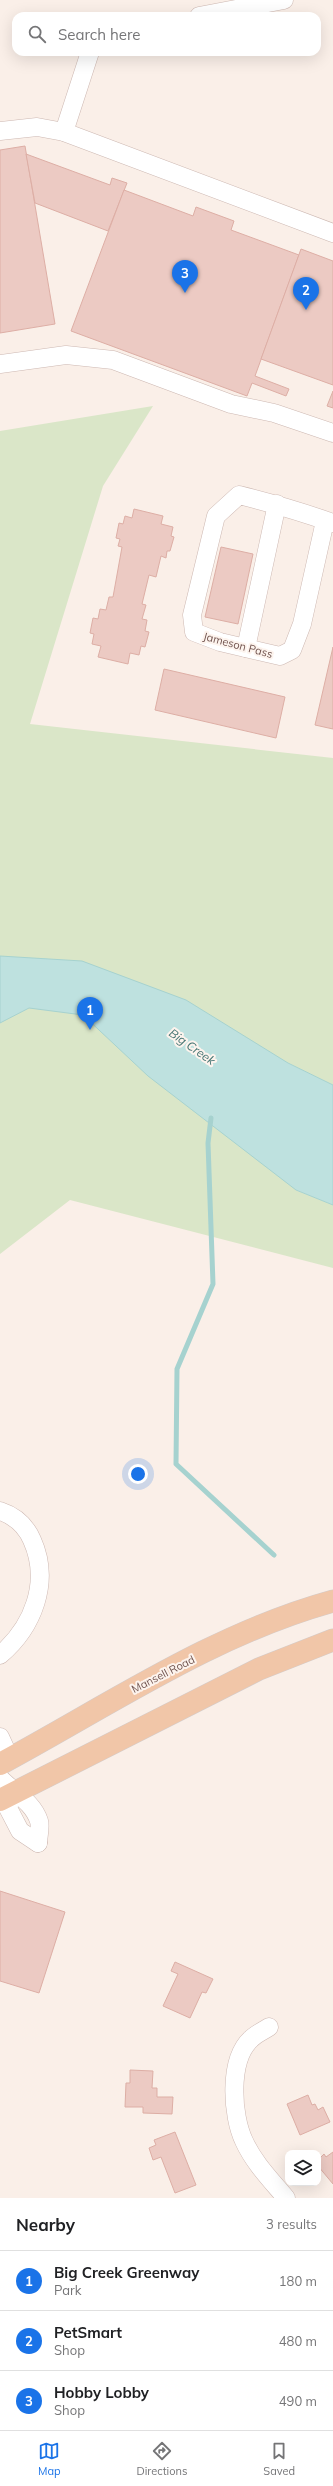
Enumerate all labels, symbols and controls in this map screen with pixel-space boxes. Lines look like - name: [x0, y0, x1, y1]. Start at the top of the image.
- search box: [12, 12, 321, 56]
- icon: search: [26, 23, 48, 45]
- text: Search here: [58, 25, 140, 44]
- pin: 3: [172, 260, 198, 293]
- pin: 2: [293, 277, 319, 310]
- street label: Jameson Pass: [202, 629, 274, 661]
- pin: 1: [77, 997, 103, 1030]
- water label: Big Creek: [166, 1025, 219, 1068]
- your location: [128, 1464, 148, 1484]
- street label: Mansell Road: [129, 1652, 197, 1696]
- map controls: [285, 2150, 321, 2186]
- button: layers: [285, 2150, 321, 2186]
- text: Nearby: [16, 2214, 75, 2235]
- text: 3 results: [266, 2216, 317, 2232]
- text: Big Creek Greenway: [54, 2263, 199, 2282]
- text: 1: [25, 2273, 33, 2289]
- text: 180 m: [279, 2273, 317, 2289]
- text: Park: [54, 2282, 81, 2298]
- text: PetSmart: [54, 2323, 122, 2342]
- text: 2: [25, 2333, 33, 2349]
- text: 480 m: [279, 2333, 317, 2349]
- text: Shop: [54, 2342, 85, 2358]
- text: Hobby Lobby: [54, 2383, 149, 2402]
- text: 3: [25, 2393, 33, 2409]
- text: 490 m: [279, 2393, 317, 2409]
- text: Shop: [54, 2402, 85, 2418]
- tab: Map: [38, 2440, 61, 2478]
- tab: Directions: [137, 2440, 187, 2478]
- tab: Saved: [263, 2440, 295, 2478]

